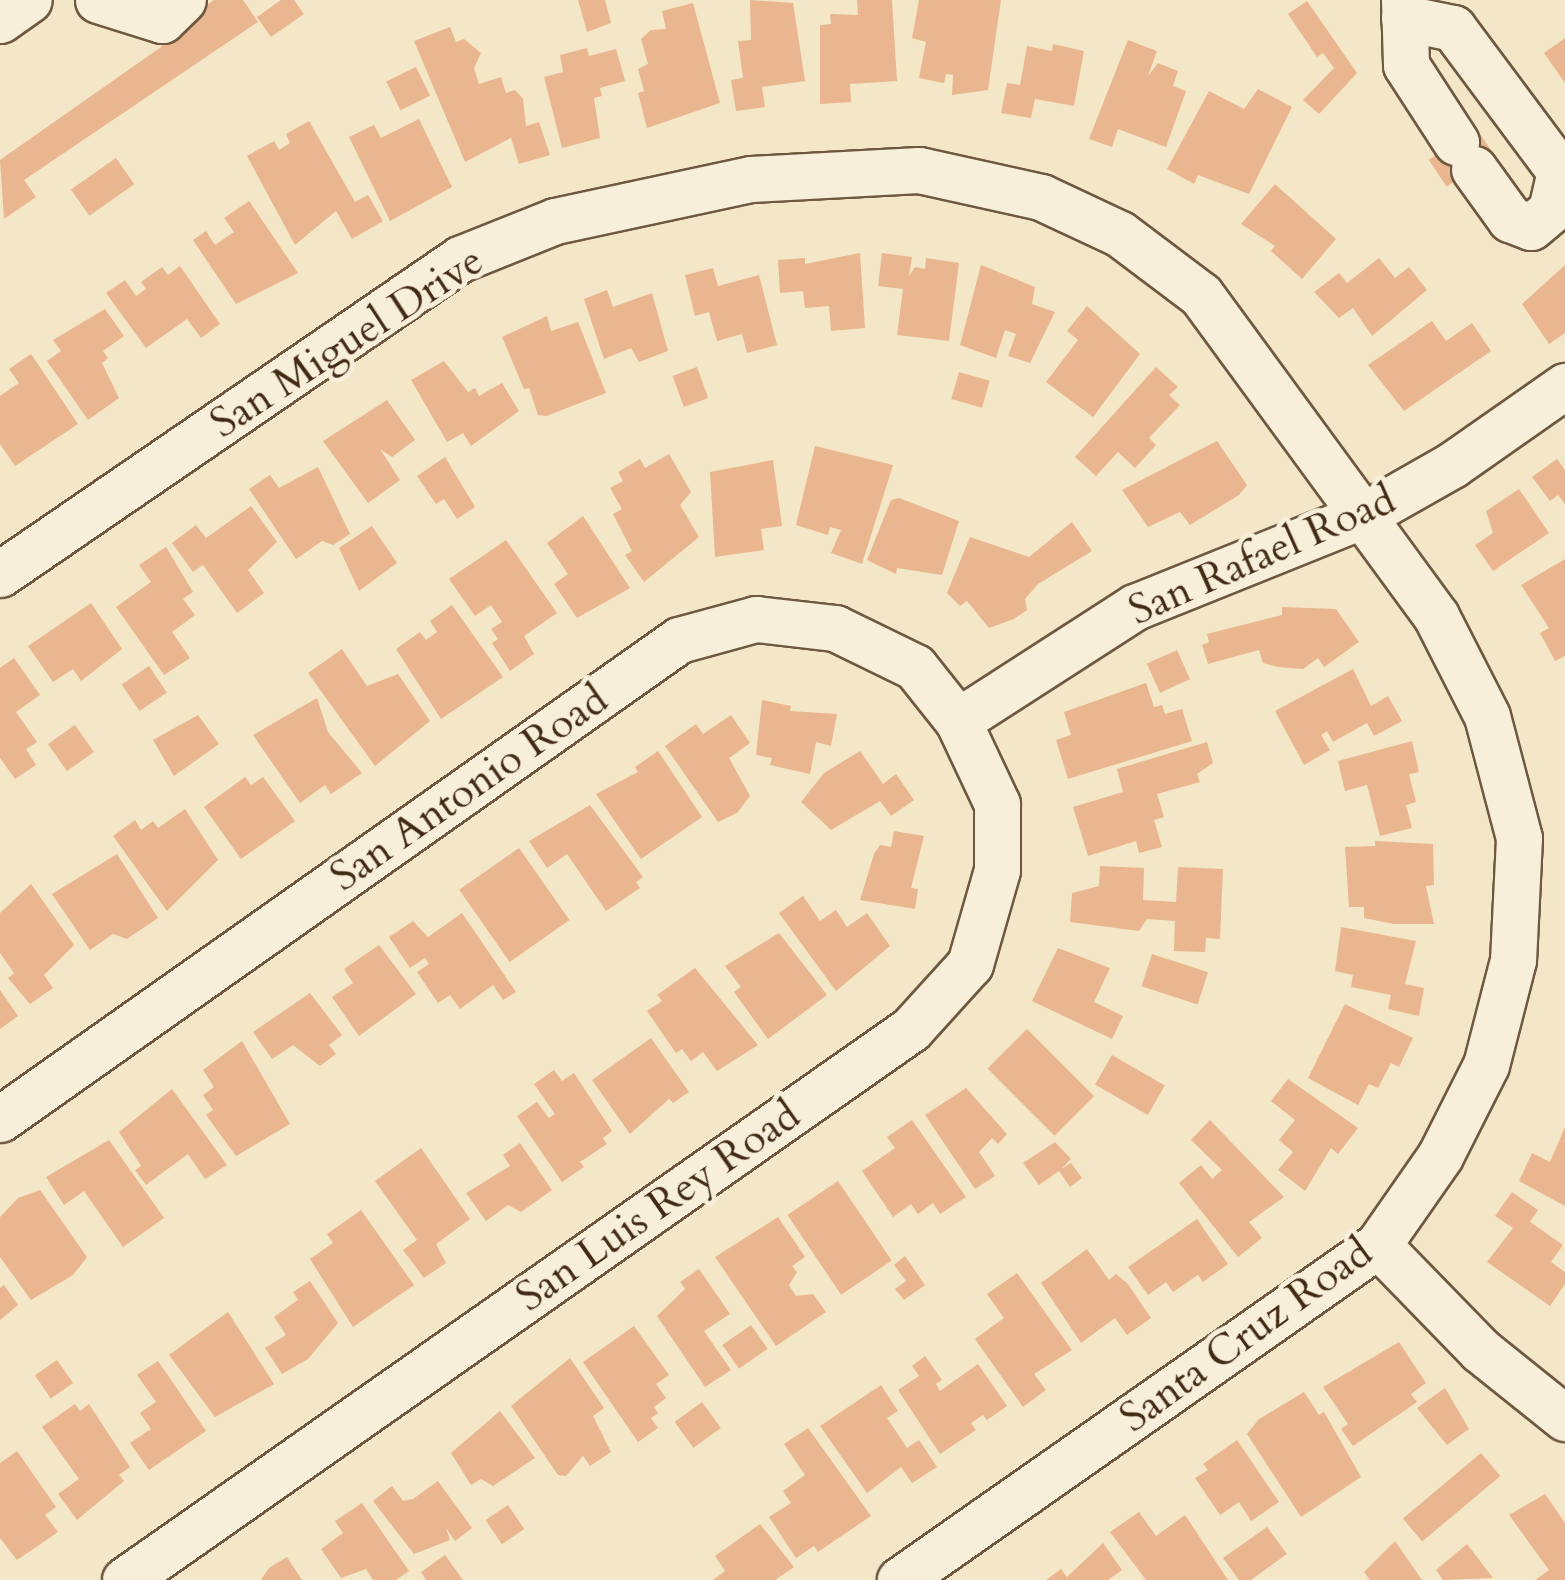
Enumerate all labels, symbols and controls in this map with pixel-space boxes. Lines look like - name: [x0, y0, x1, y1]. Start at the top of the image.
- street label: San Miguel Drive: [201, 235, 493, 449]
- street label: San Rafael Road: [1121, 474, 1403, 636]
- street label: San Antonio Road: [321, 674, 617, 902]
- street label: San Luis Rey Road: [507, 1090, 809, 1322]
- street label: Santa Cruz Road: [1110, 1227, 1382, 1443]

